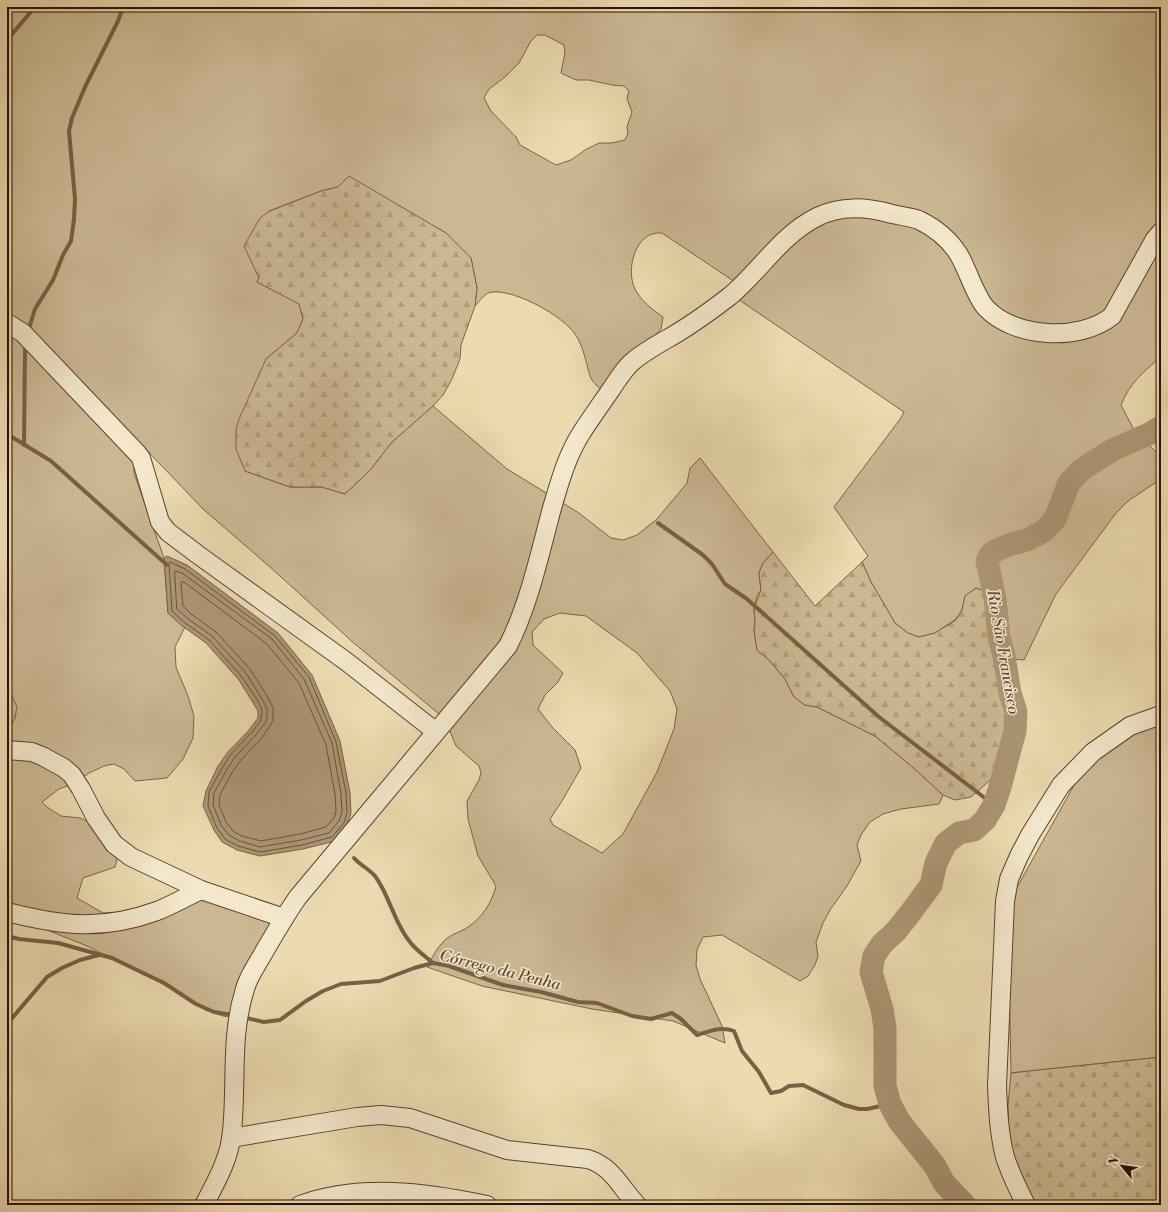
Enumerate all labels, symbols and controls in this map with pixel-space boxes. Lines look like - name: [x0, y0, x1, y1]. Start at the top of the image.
- water label: Rio São Francisco: [982, 587, 1024, 716]
- water label: Córrego da Penha: [437, 945, 563, 995]
- north arrow: [1102, 1146, 1142, 1186]
- text: N: [1106, 1154, 1123, 1169]

